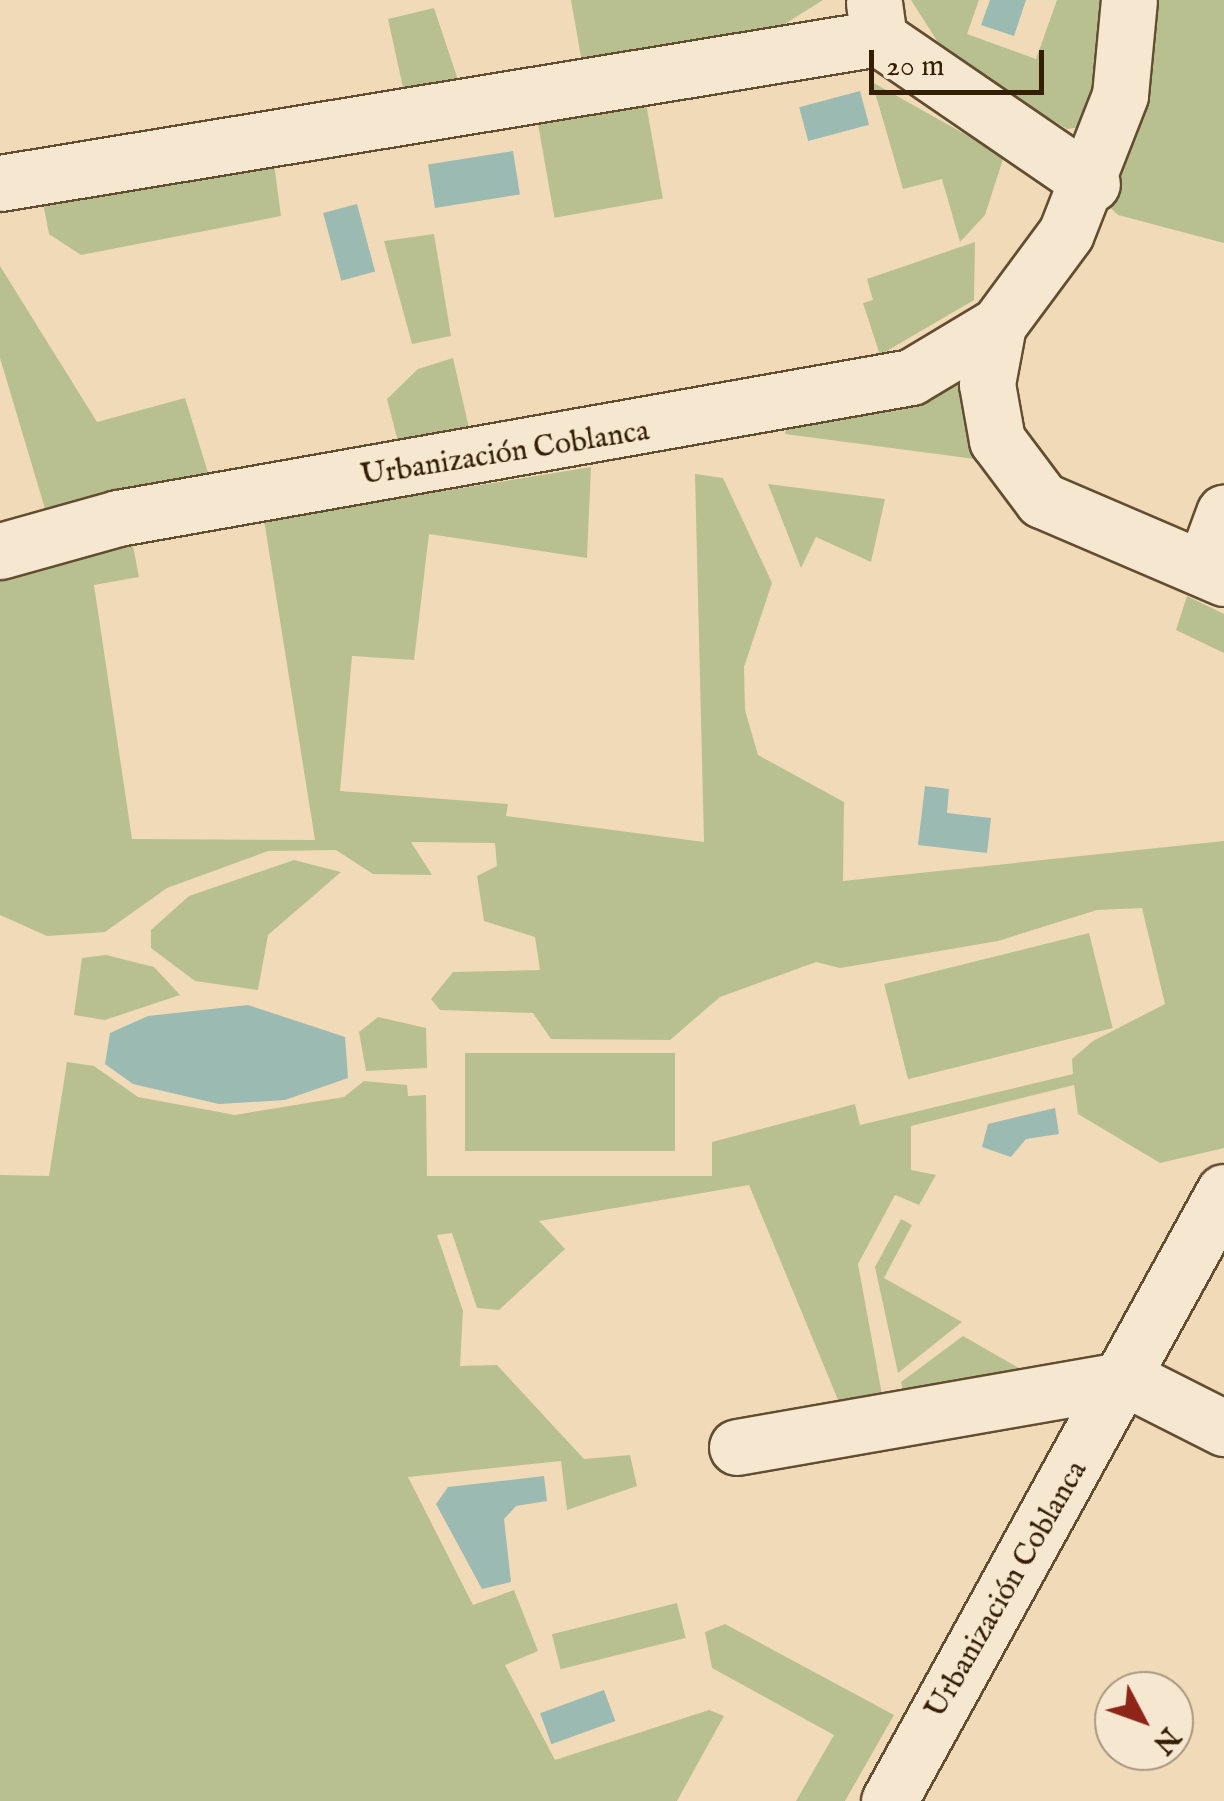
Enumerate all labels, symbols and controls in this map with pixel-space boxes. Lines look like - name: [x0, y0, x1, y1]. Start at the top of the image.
- scale bar: [874, 30, 1049, 92]
- text: 20 m: [886, 48, 945, 86]
- street label: Urbanización Coblanca: [358, 413, 652, 495]
- street label: Urbanización Coblanca: [919, 1455, 1095, 1725]
- north arrow: [1094, 1671, 1194, 1771]
- text: N: [1144, 1719, 1187, 1760]

